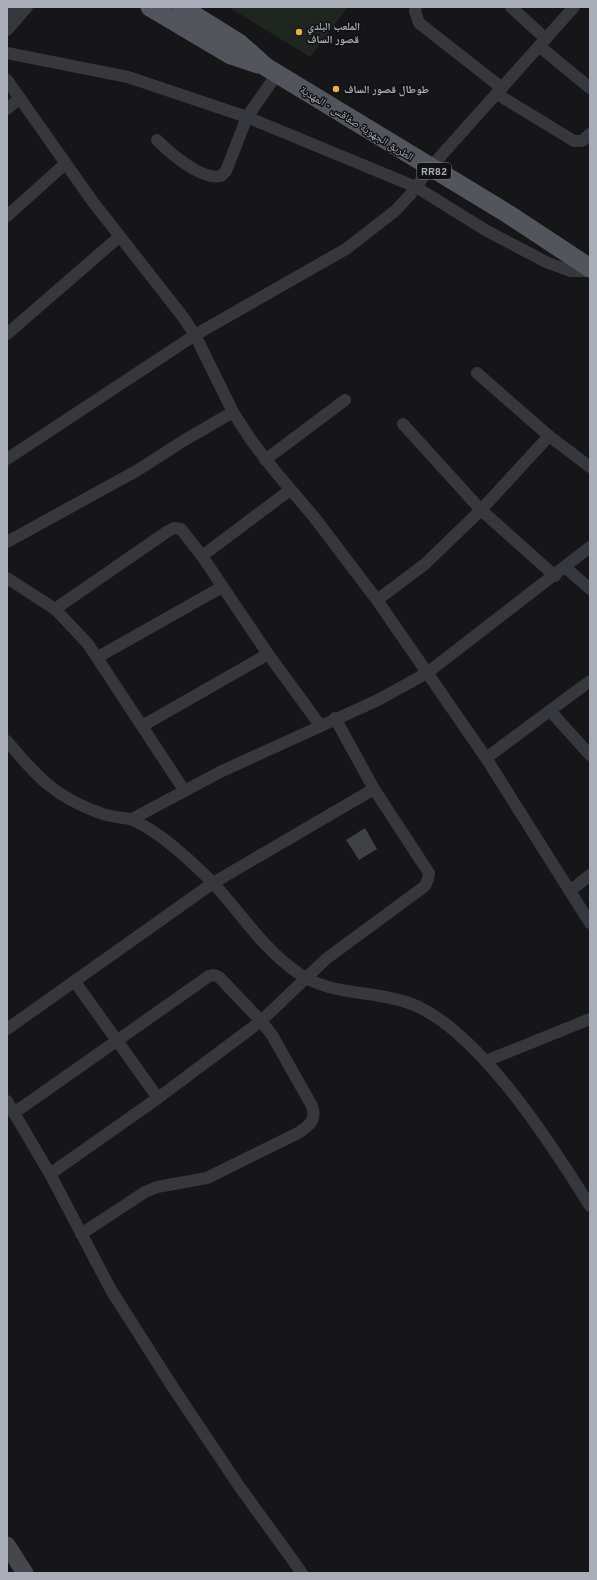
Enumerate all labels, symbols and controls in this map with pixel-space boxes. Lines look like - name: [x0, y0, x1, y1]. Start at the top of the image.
- place label: الملعب البلدي قصور الساف: [307, 20, 360, 47]
- marker: الملعب البلدي قصور الساف: [294, 27, 304, 37]
- street label: الطريق الجهوية صفاقس - المهدية: [297, 83, 416, 165]
- place label: طوطال قصور الساف: [344, 83, 430, 97]
- marker: طوطال قصور الساف: [331, 84, 341, 94]
- road number: RR82: [417, 163, 451, 179]

